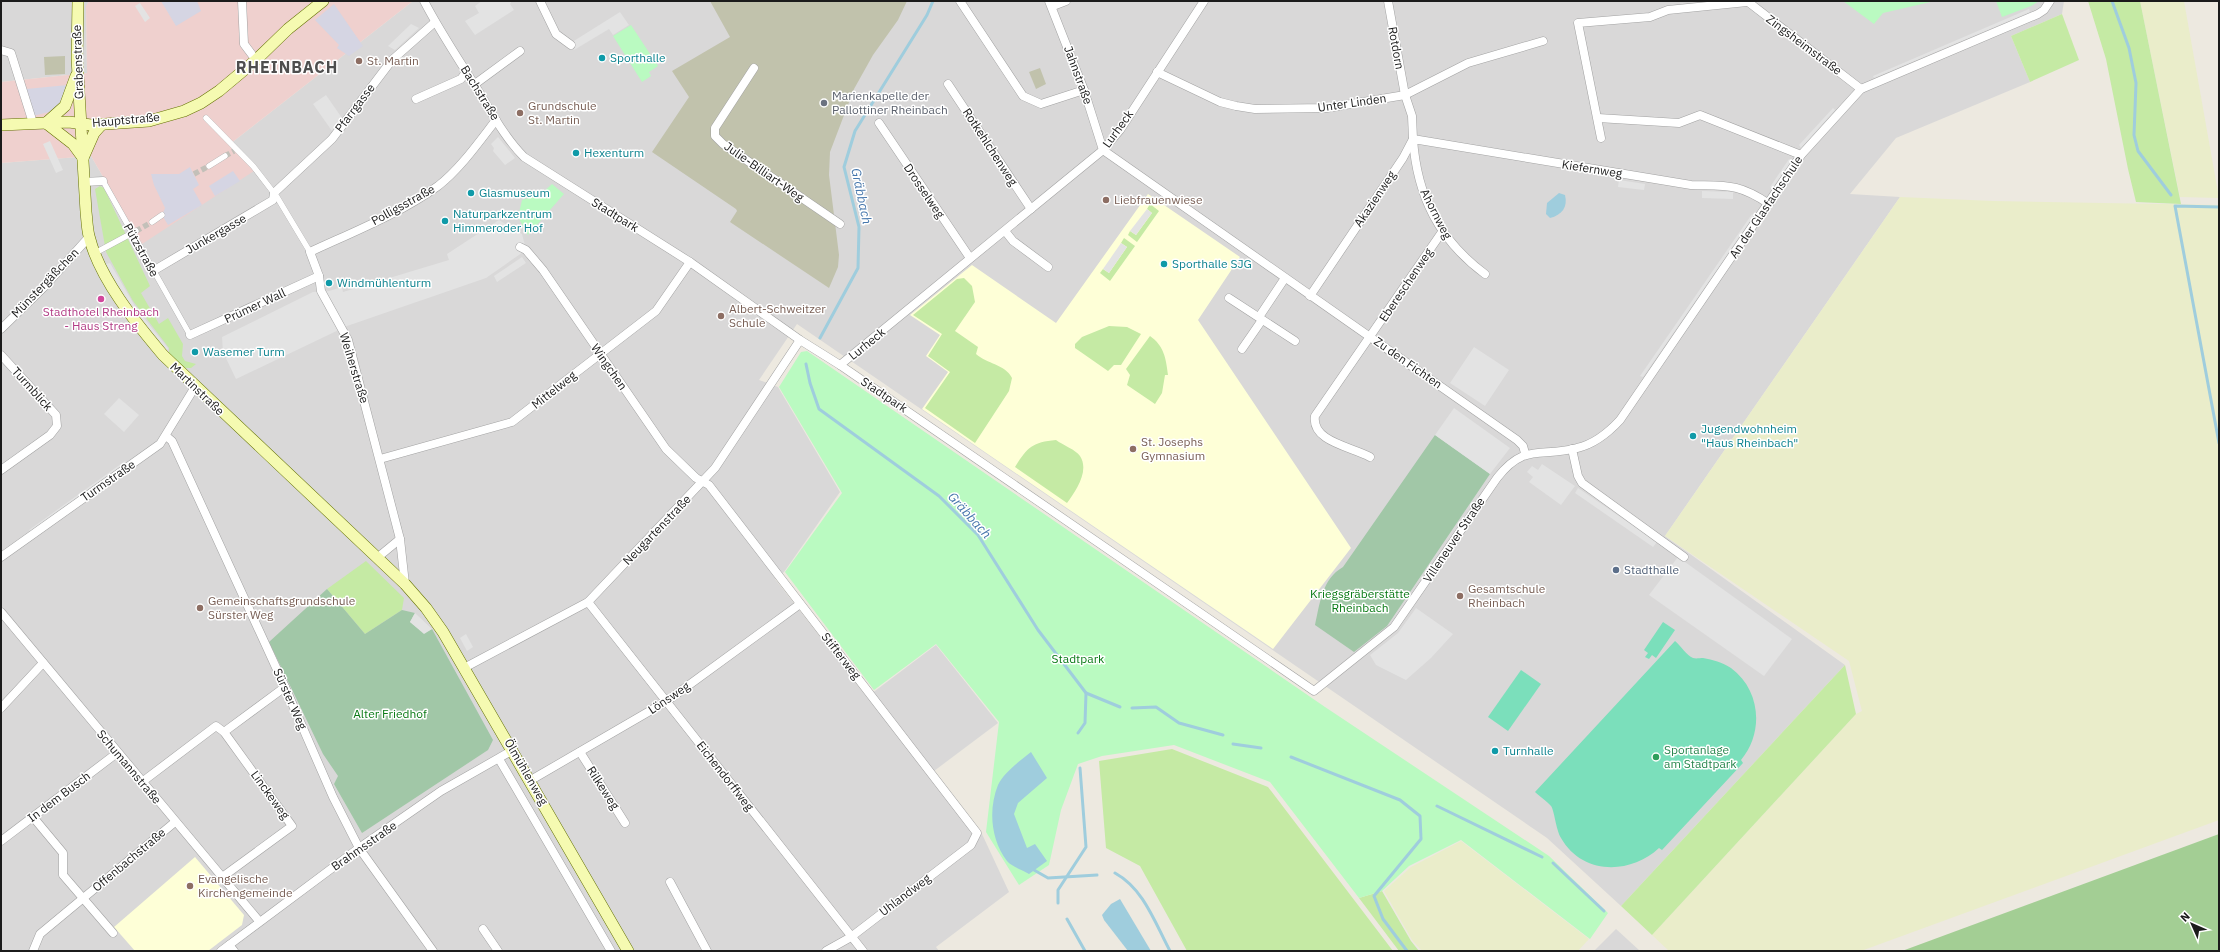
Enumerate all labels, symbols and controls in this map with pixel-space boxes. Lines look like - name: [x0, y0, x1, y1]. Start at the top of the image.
- street label: Zingsheimstraße: [1764, 11, 1845, 78]
- street label: Grabenstraße: [69, 24, 86, 99]
- street label: Rotdorn: [1385, 25, 1408, 71]
- street label: Jahnstraße: [1061, 44, 1096, 107]
- place label: Sporthalle: [610, 50, 666, 65]
- place label: St. Martin: [367, 53, 419, 68]
- marker: Sporthalle: [597, 53, 607, 63]
- marker: St. Martin: [354, 56, 364, 66]
- district label: RHEINBACH: [236, 57, 338, 77]
- street label: Bachstraße: [458, 62, 503, 123]
- street label: Pfarrgasse: [331, 80, 378, 135]
- place label: Marienkapelle der Pallottiner Rheinbach: [832, 88, 948, 117]
- street label: Unter Linden: [1317, 90, 1387, 115]
- place label: Grundschule St. Martin: [528, 98, 597, 127]
- marker: Marienkapelle der Pallottiner Rheinbach: [819, 98, 829, 108]
- street label: Rotkehlchenweg: [960, 105, 1021, 189]
- street label: Lurheck: [1099, 106, 1137, 150]
- marker: Grundschule St. Martin: [515, 108, 525, 118]
- street label: Hauptstraße: [92, 109, 161, 130]
- street label: Julie-Billiart-Weg: [722, 139, 808, 205]
- place label: Hexenturm: [584, 145, 644, 160]
- marker: Hexenturm: [571, 148, 581, 158]
- street label: An der Glasfachschule: [1726, 152, 1806, 261]
- street label: Kiefernweg: [1561, 156, 1624, 181]
- street label: Drosselweg: [901, 161, 949, 221]
- water label: Gräbbach: [847, 166, 876, 226]
- street label: Akazienweg: [1350, 167, 1399, 230]
- street label: Polligsstraße: [368, 181, 438, 228]
- place label: Glasmuseum: [479, 185, 550, 200]
- street label: Ahornweg: [1417, 186, 1456, 242]
- marker: Glasmuseum: [466, 188, 476, 198]
- place label: Liebfrauenwiese: [1114, 192, 1203, 207]
- street label: Stadtpark: [589, 194, 642, 235]
- marker: Liebfrauenwiese: [1101, 195, 1111, 205]
- place label: Naturparkzentrum Himmeroder Hof: [453, 206, 552, 235]
- street label: Junkergasse: [183, 210, 249, 257]
- marker: Naturparkzentrum Himmeroder Hof: [440, 216, 450, 226]
- street label: Pützstraße: [121, 220, 162, 279]
- street label: Ebereschenweg: [1375, 244, 1436, 324]
- street label: Münstergäßchen: [8, 245, 82, 320]
- place label: Sporthalle SJG: [1172, 256, 1252, 271]
- marker: Sporthalle SJG: [1159, 259, 1169, 269]
- place label: Windmühlenturm: [337, 275, 431, 290]
- marker: Windmühlenturm: [324, 278, 334, 288]
- street label: Prümer Wall: [222, 285, 288, 326]
- marker: Stadthotel Rheinbach - Haus Streng: [96, 294, 106, 304]
- place label: Albert-Schweitzer Schule: [729, 301, 826, 330]
- place label: Stadthotel Rheinbach - Haus Streng: [43, 304, 159, 333]
- marker: Albert-Schweitzer Schule: [716, 311, 726, 321]
- street label: Lurheck: [845, 324, 889, 363]
- street label: Weiherstraße: [337, 331, 372, 405]
- street label: Zu den Fichten: [1371, 334, 1445, 392]
- street label: Wingchen: [588, 341, 631, 393]
- place label: Wasemer Turm: [203, 344, 285, 359]
- marker: Wasemer Turm: [190, 347, 200, 357]
- street label: Martinstraße: [167, 359, 228, 419]
- street label: Turmblick: [9, 364, 56, 414]
- street label: Mittelweg: [528, 367, 580, 412]
- street label: Stadtpark: [858, 374, 911, 416]
- place label: Jugendwohnheim "Haus Rheinbach": [1701, 421, 1798, 450]
- marker: Jugendwohnheim "Haus Rheinbach": [1688, 431, 1698, 441]
- place label: St. Josephs Gymnasium: [1141, 434, 1205, 463]
- marker: St. Josephs Gymnasium: [1128, 444, 1138, 454]
- street label: Turmstraße: [78, 456, 138, 505]
- water label: Gräbbach: [944, 488, 995, 542]
- street label: Neugartenstraße: [619, 491, 694, 568]
- street label: Villeneuver Straße: [1420, 494, 1488, 585]
- place label: Stadthalle: [1624, 562, 1679, 577]
- marker: Stadthalle: [1611, 565, 1621, 575]
- place label: Gesamtschule Rheinbach: [1468, 581, 1546, 610]
- park label: Kriegsgräberstätte Rheinbach: [1310, 586, 1410, 615]
- marker: Gesamtschule Rheinbach: [1455, 591, 1465, 601]
- place label: Gemeinschaftsgrundschule Sürster Weg: [208, 593, 356, 622]
- marker: Gemeinschaftsgrundschule Sürster Weg: [195, 603, 205, 613]
- street label: Stifterweg: [818, 629, 865, 683]
- park label: Stadtpark: [1052, 651, 1105, 666]
- street label: Sürster Weg: [270, 666, 311, 732]
- street label: Lönsweg: [645, 678, 693, 717]
- park label: Alter Friedhof: [353, 706, 427, 721]
- street label: Schumannstraße: [94, 727, 165, 807]
- street label: Ölmühlenweg: [501, 736, 552, 808]
- street label: Eichendorffweg: [694, 738, 758, 814]
- place label: Sportanlage am Stadtpark: [1664, 742, 1737, 771]
- place label: Turnhalle: [1503, 743, 1554, 758]
- marker: Turnhalle: [1490, 746, 1500, 756]
- marker: Sportanlage am Stadtpark: [1651, 752, 1661, 762]
- street label: Rilkeweg: [584, 763, 623, 813]
- street label: Linckeweg: [248, 767, 293, 823]
- street label: In dem Busch: [24, 768, 93, 825]
- street label: Brahmsstraße: [328, 817, 400, 874]
- street label: Offenbachstraße: [89, 824, 169, 895]
- street label: Uhlandweg: [876, 870, 934, 919]
- place label: Evangelische Kirchengemeinde: [198, 871, 293, 900]
- marker: Evangelische Kirchengemeinde: [185, 881, 195, 891]
- north arrow: [2172, 904, 2212, 944]
- text: N: [2177, 909, 2193, 925]

